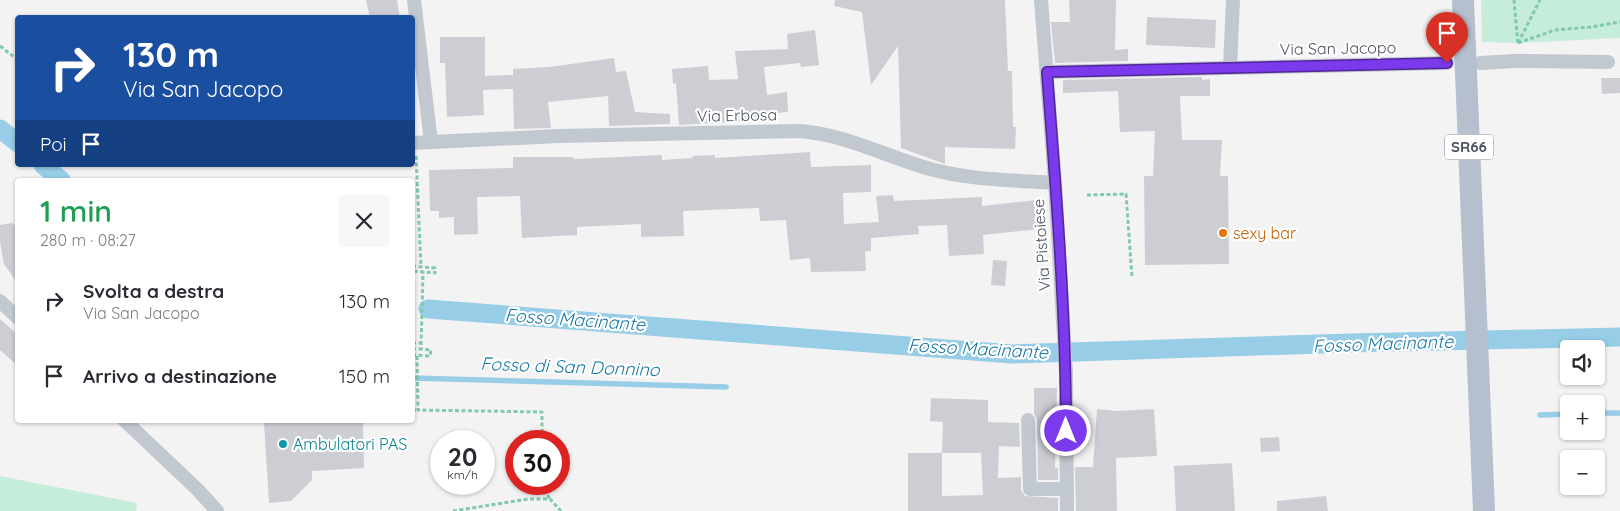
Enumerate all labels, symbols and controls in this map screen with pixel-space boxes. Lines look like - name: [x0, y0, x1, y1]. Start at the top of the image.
- pin: [1426, 12, 1468, 63]
- icon: arrive: [1433, 19, 1461, 47]
- text: 130 m: [123, 32, 219, 76]
- icon: right: [40, 35, 105, 100]
- street label: Via San Jacopo: [1280, 37, 1396, 59]
- text: Via San Jacopo: [123, 75, 283, 103]
- street label: Via Erbosa: [697, 104, 777, 126]
- icon: arrive: [77, 130, 105, 158]
- text: Poi: [40, 132, 67, 156]
- road number: SR66: [1445, 134, 1493, 160]
- text: 1 min: [40, 192, 112, 230]
- button: close: [338, 195, 390, 247]
- street label: Via Pistoiese: [1028, 198, 1054, 292]
- place label: sexy bar: [1233, 223, 1296, 243]
- marker: sexy bar: [1217, 227, 1229, 239]
- text: 280 m · 08:27: [40, 230, 136, 250]
- text: Svolta a destra: [83, 279, 224, 303]
- icon: right: [40, 287, 68, 315]
- text: 130 m: [339, 289, 390, 313]
- text: Via San Jacopo: [83, 303, 200, 323]
- water label: Fosso Macinante: [504, 303, 647, 336]
- water label: Fosso Macinante: [1312, 330, 1454, 357]
- water label: Fosso Macinante: [907, 333, 1050, 364]
- map controls: [1560, 340, 1605, 495]
- button: sound: [1560, 340, 1605, 385]
- water label: Fosso di San Donnino: [480, 352, 661, 381]
- icon: arrive: [40, 362, 68, 390]
- text: Arrivo a destinazione: [83, 364, 277, 388]
- text: 150 m: [339, 364, 390, 388]
- button: +: [1560, 395, 1605, 440]
- position arrow: [1039, 404, 1091, 456]
- speed limit sign: 30: [505, 430, 570, 495]
- place label: Ambulatori PAS: [293, 434, 407, 454]
- marker: Ambulatori PAS: [277, 438, 289, 450]
- text: 20: [448, 441, 477, 472]
- button: −: [1560, 450, 1605, 495]
- text: km/h: [447, 467, 478, 482]

